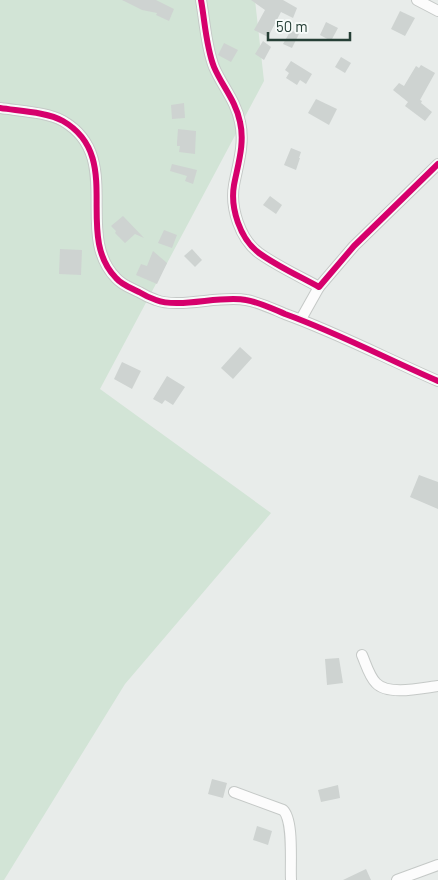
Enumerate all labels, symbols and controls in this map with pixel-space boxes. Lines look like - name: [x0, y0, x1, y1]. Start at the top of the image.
- scale bar: [268, 10, 350, 42]
- text: 50 m: [276, 17, 308, 35]

